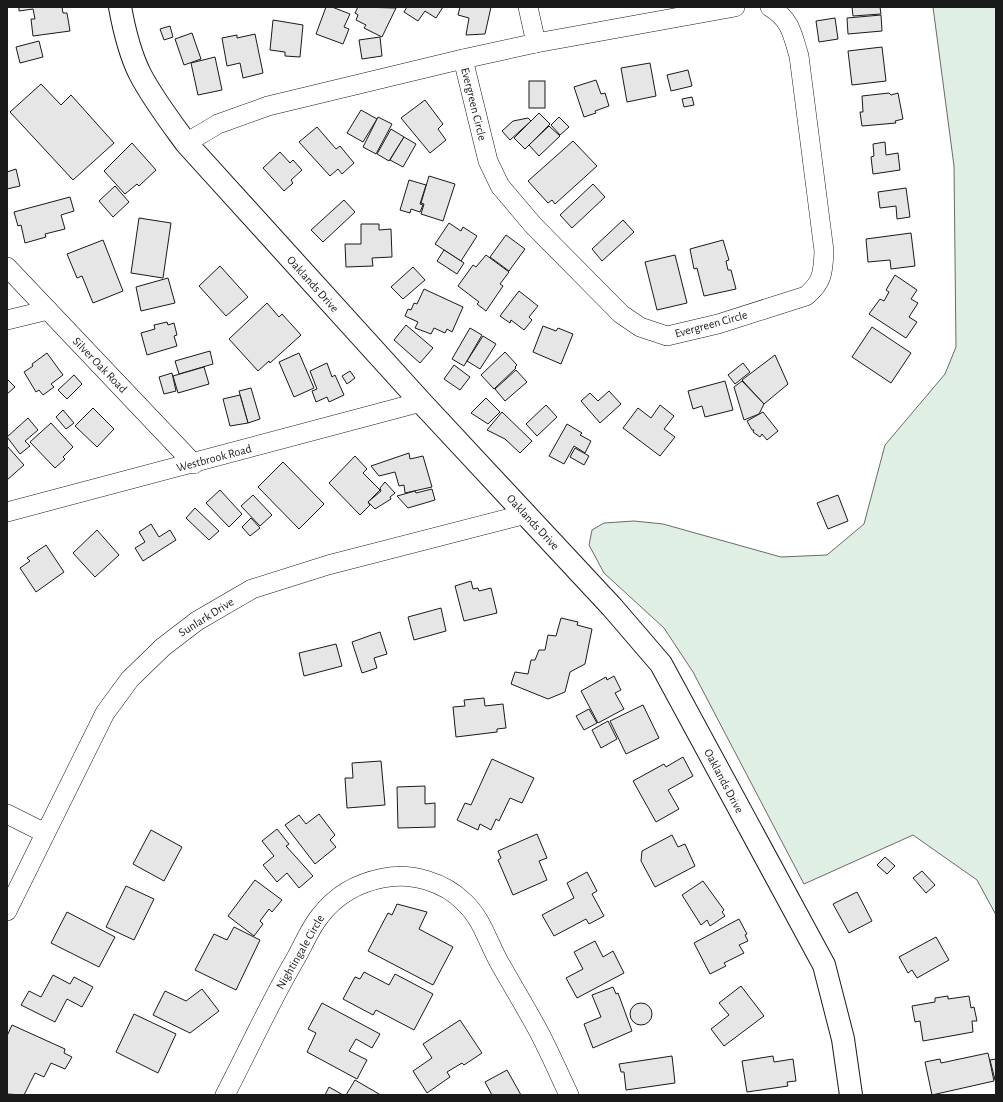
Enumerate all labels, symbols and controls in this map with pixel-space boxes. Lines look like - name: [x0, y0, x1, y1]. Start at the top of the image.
- street label: Evergreen Circle: [459, 66, 489, 142]
- street label: Oaklands Drive: [285, 254, 341, 314]
- street label: Evergreen Circle: [673, 309, 749, 339]
- street label: Silver Oak Road: [71, 335, 129, 395]
- street label: Westbrook Road: [175, 442, 253, 474]
- street label: Oaklands Drive: [504, 492, 562, 552]
- street label: Sunlark Drive: [176, 595, 236, 639]
- street label: Oaklands Drive: [702, 747, 746, 815]
- street label: Nightingale Circle: [274, 913, 326, 991]

